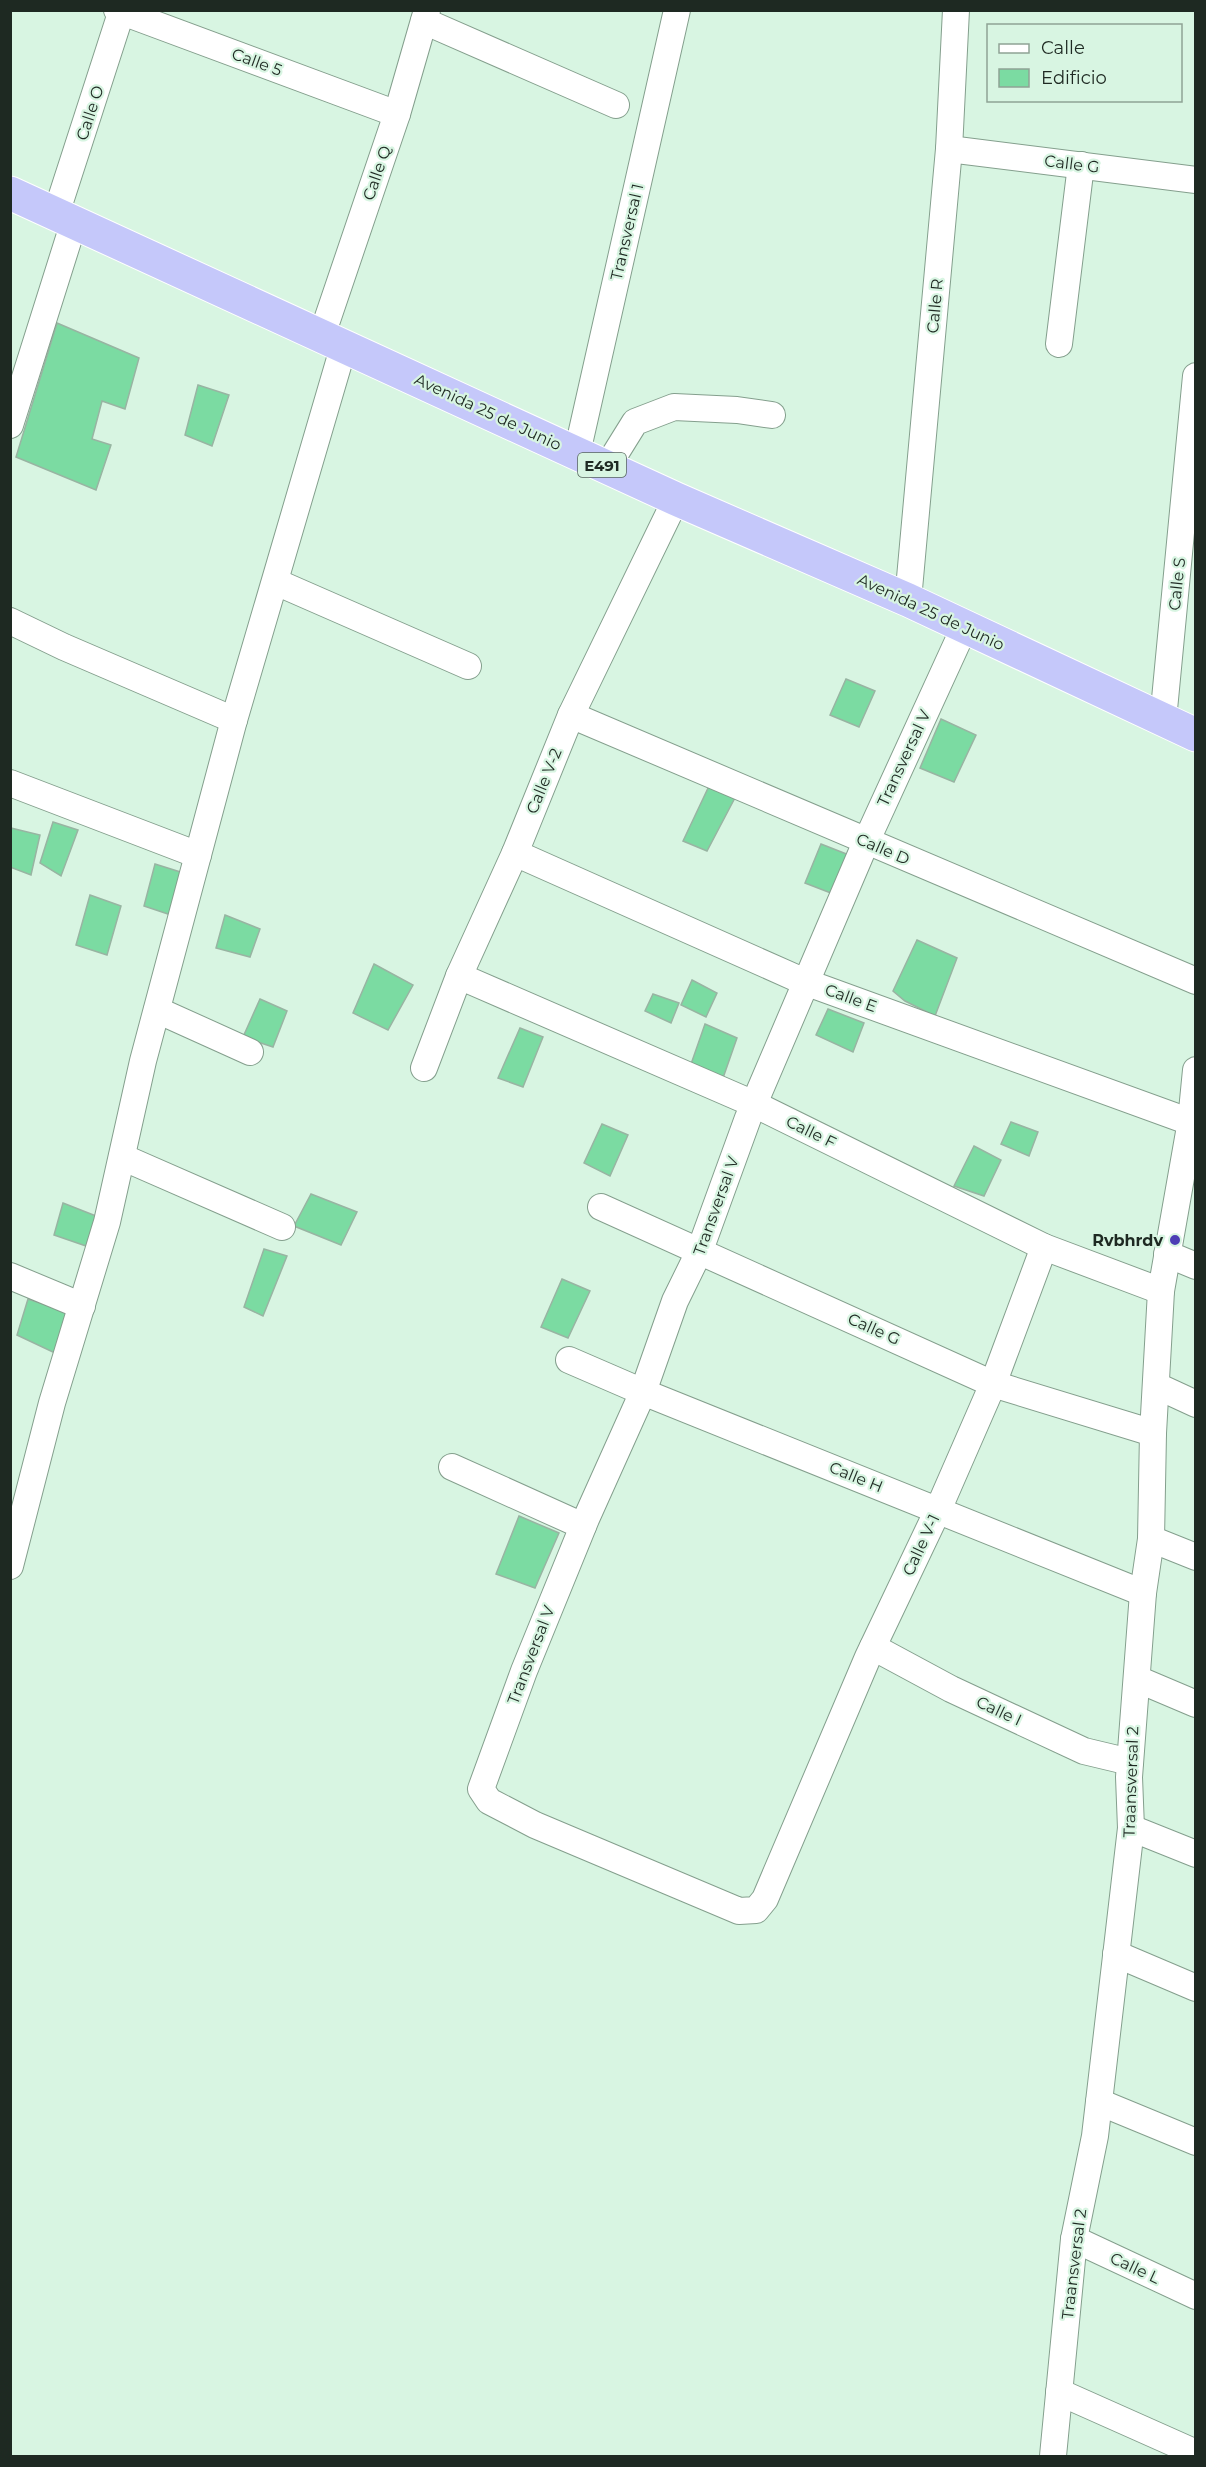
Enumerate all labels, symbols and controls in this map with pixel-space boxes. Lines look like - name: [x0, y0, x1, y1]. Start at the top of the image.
- legend: [987, 24, 1182, 102]
- text: Calle: [1041, 37, 1085, 59]
- street label: Calle 5: [229, 44, 285, 80]
- text: Edificio: [1041, 67, 1107, 89]
- street label: Calle O: [72, 83, 108, 143]
- street label: Calle Q: [359, 143, 395, 203]
- street label: Calle G: [1043, 151, 1101, 177]
- street label: Transversal 1: [607, 182, 647, 282]
- street label: Calle R: [923, 278, 947, 334]
- street label: Avenida 25 de Junio: [412, 370, 564, 454]
- road number: E491: [578, 453, 626, 477]
- street label: Calle S: [1165, 557, 1189, 611]
- street label: Avenida 25 de Junio: [855, 570, 1007, 654]
- street label: Transversal V: [873, 706, 935, 809]
- street label: Calle V-2: [522, 745, 566, 817]
- street label: Calle D: [853, 829, 913, 869]
- street label: Calle E: [822, 980, 880, 1016]
- street label: Calle F: [783, 1112, 839, 1152]
- street label: Transversal V: [689, 1153, 743, 1258]
- place label: Rvbhrdv: [1092, 1231, 1163, 1250]
- marker: Rvbhrdv: [1168, 1233, 1182, 1247]
- street label: Calle G: [845, 1309, 903, 1349]
- street label: Calle H: [826, 1458, 886, 1496]
- street label: Calle V-1: [899, 1511, 943, 1579]
- street label: Transversal V: [503, 1602, 559, 1707]
- street label: Calle I: [973, 1692, 1025, 1730]
- street label: Traansversal 2: [1120, 1726, 1142, 1838]
- street label: Traansversal 2: [1058, 2208, 1090, 2320]
- street label: Calle L: [1107, 2248, 1163, 2288]

